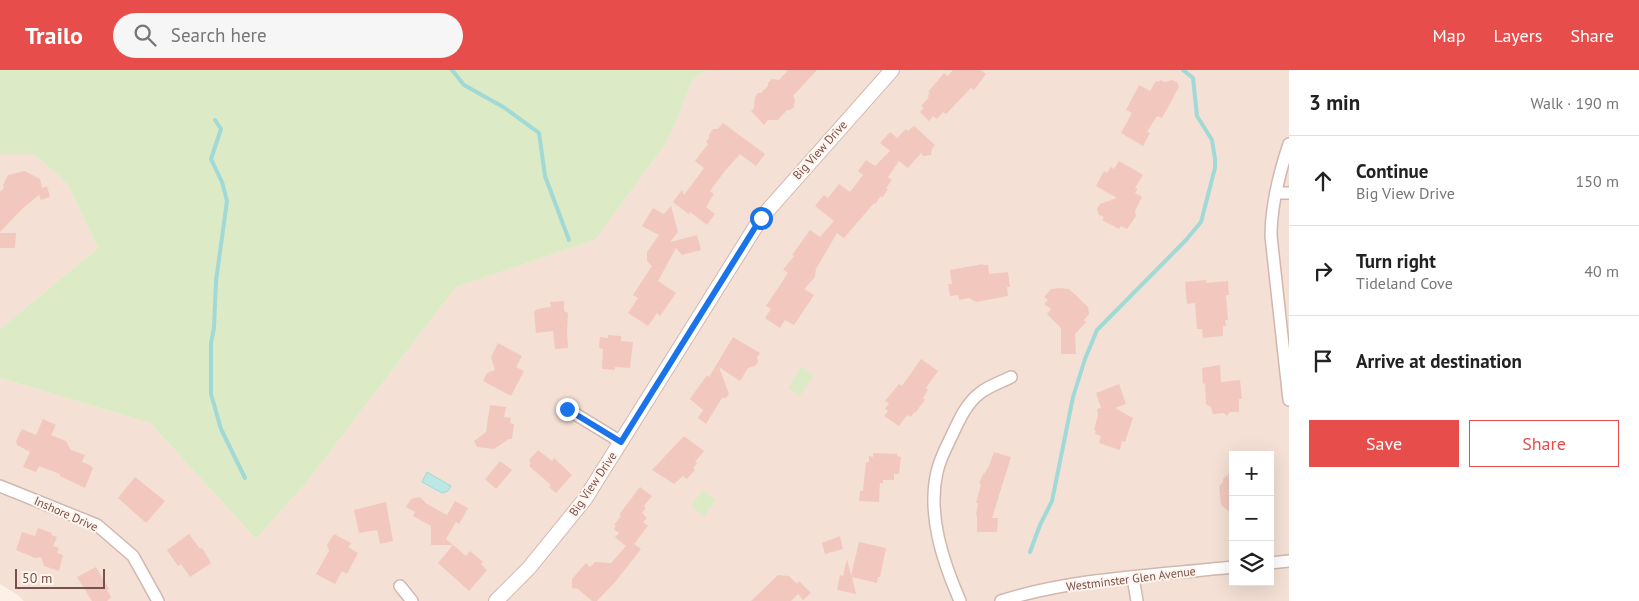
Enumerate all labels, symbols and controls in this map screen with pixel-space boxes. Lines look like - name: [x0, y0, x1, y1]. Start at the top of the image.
- search box: [113, 13, 463, 58]
- text: Trailo: [25, 20, 83, 51]
- icon: search: [131, 21, 159, 49]
- text: Search here: [171, 23, 267, 47]
- text: Map: [1433, 24, 1465, 47]
- text: Layers: [1493, 24, 1542, 47]
- text: Share: [1570, 24, 1614, 47]
- text: 3 min: [1309, 89, 1360, 116]
- text: Walk · 190 m: [1530, 93, 1619, 113]
- street label: Big View Drive: [789, 117, 850, 182]
- text: Continue: [1356, 159, 1428, 183]
- icon: ahead: [1309, 167, 1337, 195]
- text: 150 m: [1576, 171, 1619, 191]
- text: Big View Drive: [1356, 183, 1455, 203]
- route start: [750, 207, 773, 230]
- text: Turn right: [1356, 249, 1436, 273]
- icon: right: [1309, 257, 1337, 285]
- text: 40 m: [1584, 261, 1619, 281]
- text: Tideland Cove: [1356, 273, 1453, 293]
- icon: arrive: [1309, 347, 1337, 375]
- text: Arrive at destination: [1356, 349, 1522, 373]
- route end: [556, 398, 579, 421]
- button: Save: [1309, 420, 1459, 467]
- button: Share: [1469, 420, 1619, 467]
- street label: Big View Drive: [566, 449, 620, 519]
- map controls: [1229, 451, 1274, 586]
- button: +: [1229, 451, 1274, 496]
- street label: Inshore Drive: [32, 493, 100, 534]
- button: −: [1229, 496, 1274, 541]
- button: layers: [1229, 541, 1274, 586]
- street label: Westminster Glen Avenue: [1065, 563, 1197, 594]
- scale bar: [15, 566, 105, 589]
- text: 50 m: [22, 569, 52, 587]

